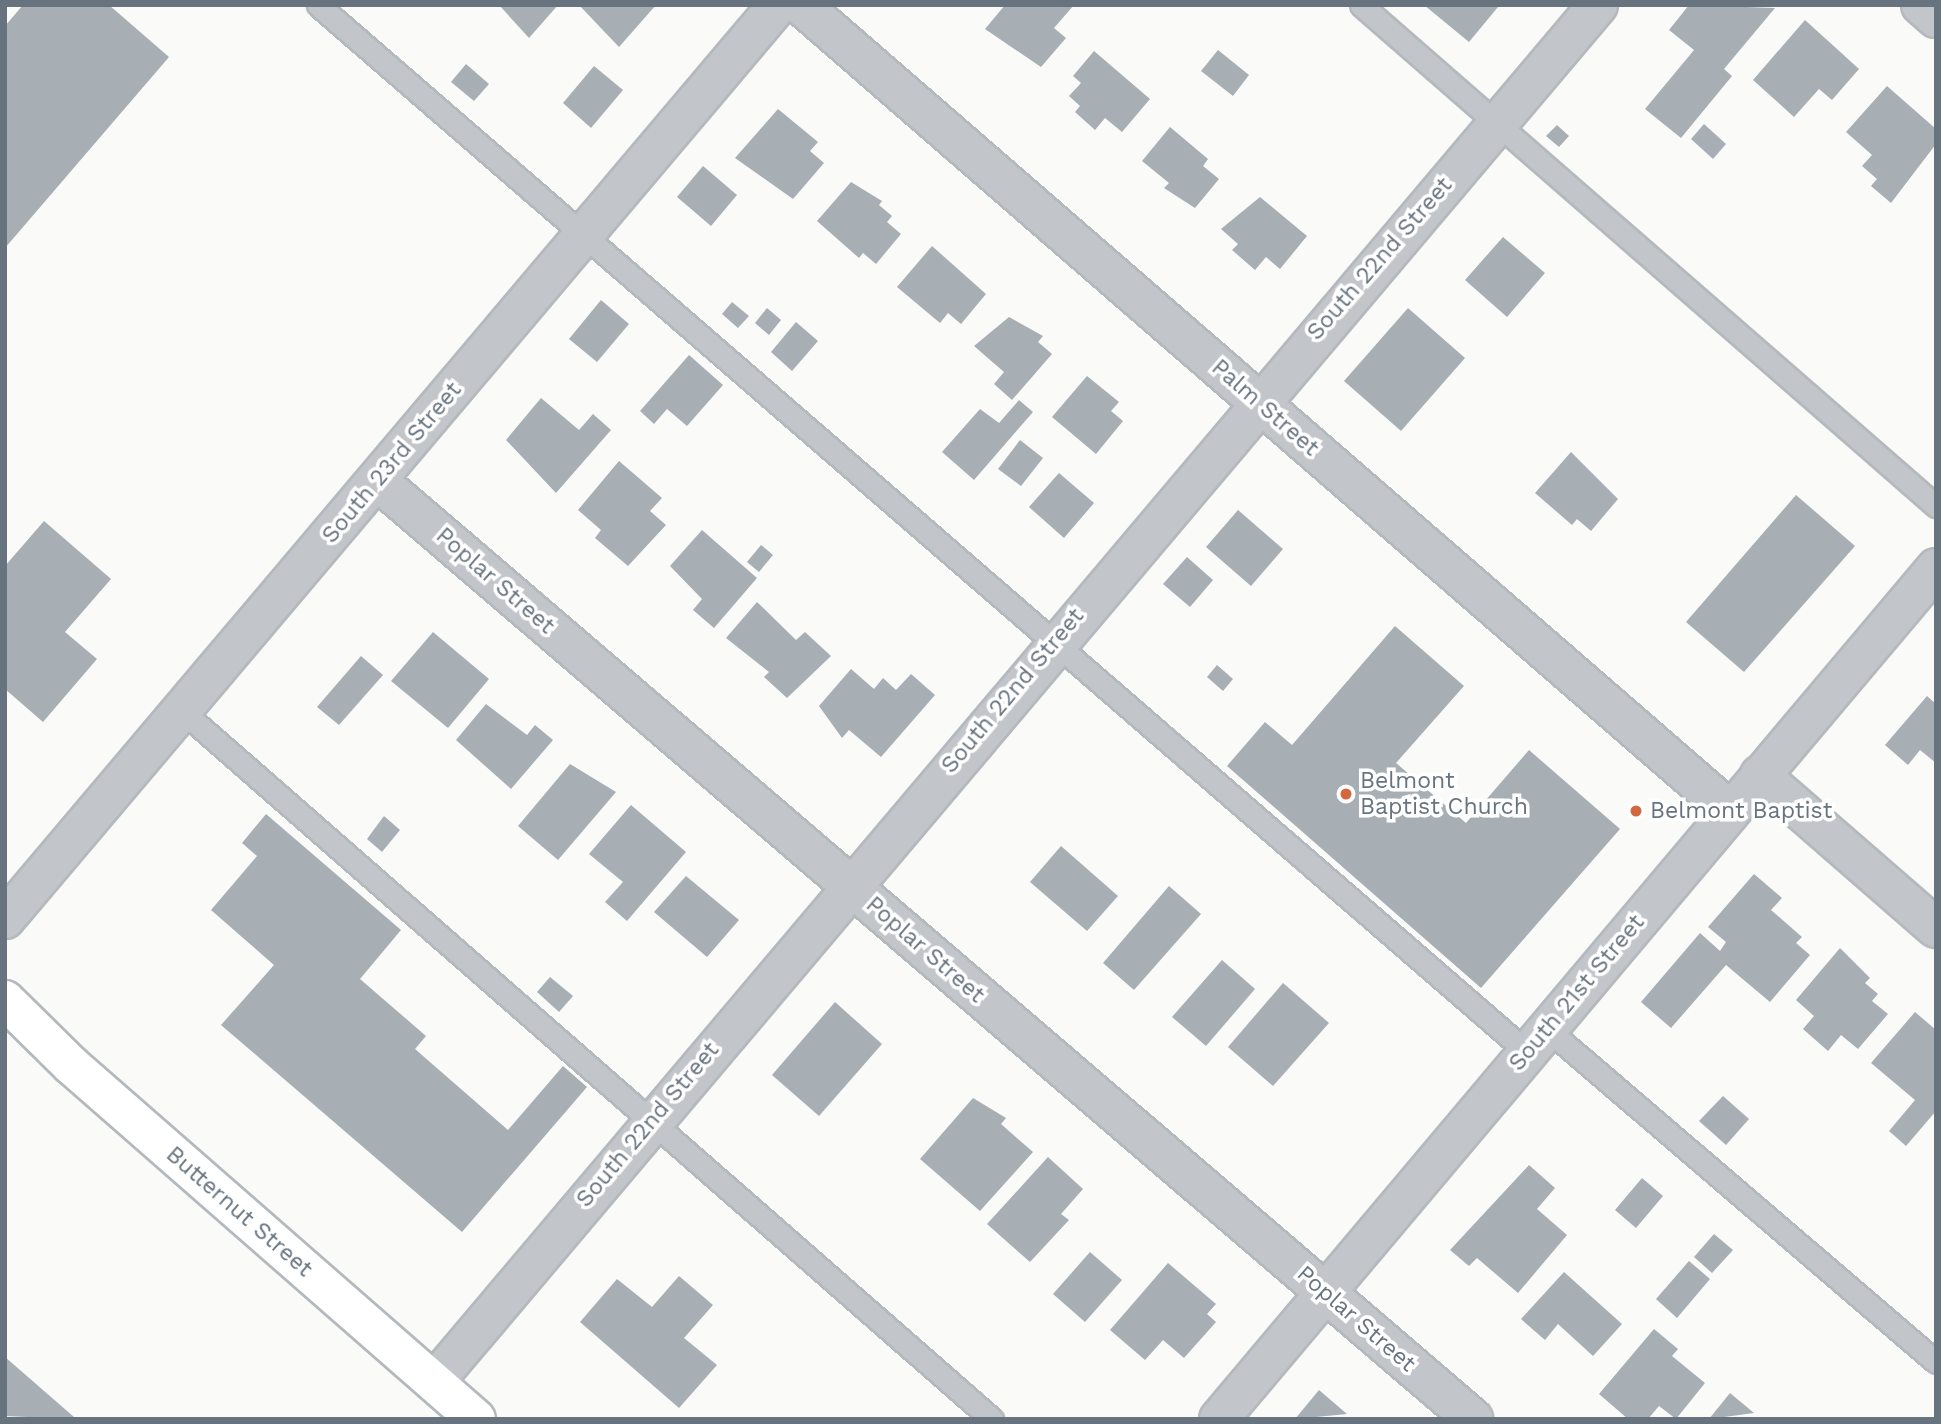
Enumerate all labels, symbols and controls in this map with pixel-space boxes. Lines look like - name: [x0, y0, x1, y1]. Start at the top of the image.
- street label: South 22nd Street: [1302, 172, 1458, 346]
- street label: Palm Street: [1206, 354, 1324, 462]
- street label: South 23rd Street: [317, 377, 467, 549]
- street label: Poplar Street: [430, 522, 560, 640]
- street label: South 22nd Street: [936, 603, 1090, 779]
- place label: Belmont Baptist Church: [1360, 767, 1528, 821]
- marker: Belmont Baptist Church: [1338, 786, 1354, 802]
- place label: Belmont Baptist: [1650, 797, 1832, 825]
- marker: Belmont Baptist: [1628, 803, 1644, 819]
- street label: Poplar Street: [860, 891, 990, 1009]
- street label: South 21st Street: [1504, 909, 1650, 1077]
- street label: South 22nd Street: [571, 1037, 725, 1213]
- street label: Butternut Street: [160, 1141, 318, 1283]
- street label: Poplar Street: [1291, 1260, 1421, 1378]

